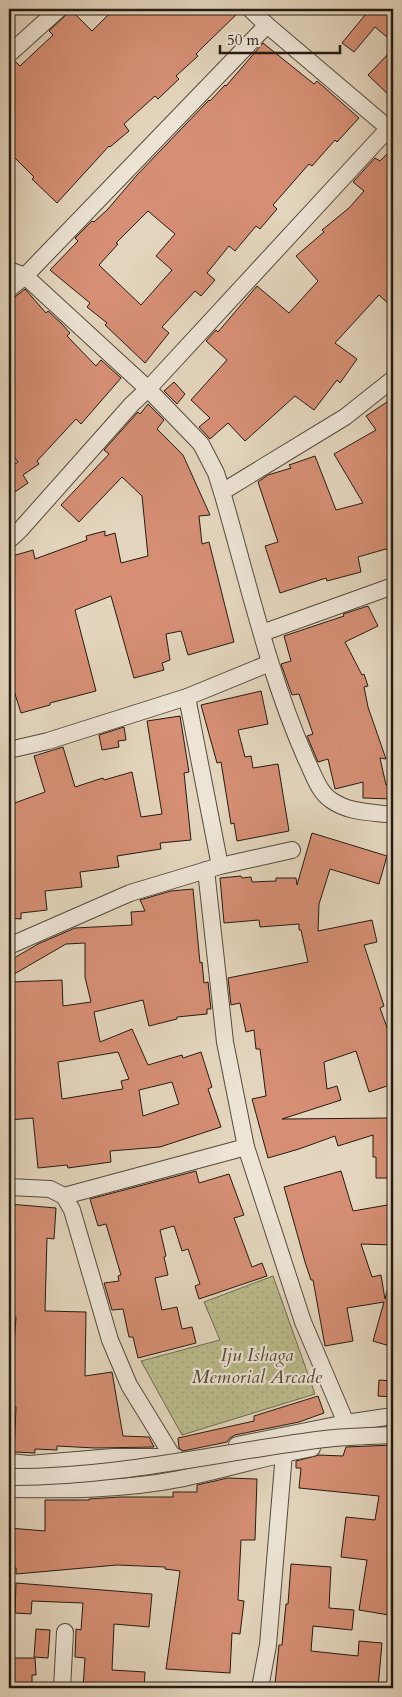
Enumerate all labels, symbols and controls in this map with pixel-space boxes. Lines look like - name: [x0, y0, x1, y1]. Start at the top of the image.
- scale bar: [220, 22, 340, 54]
- text: 50 m: [227, 30, 259, 50]
- park label: Iju Ishaga Memorial Arcade: [192, 1342, 323, 1390]

